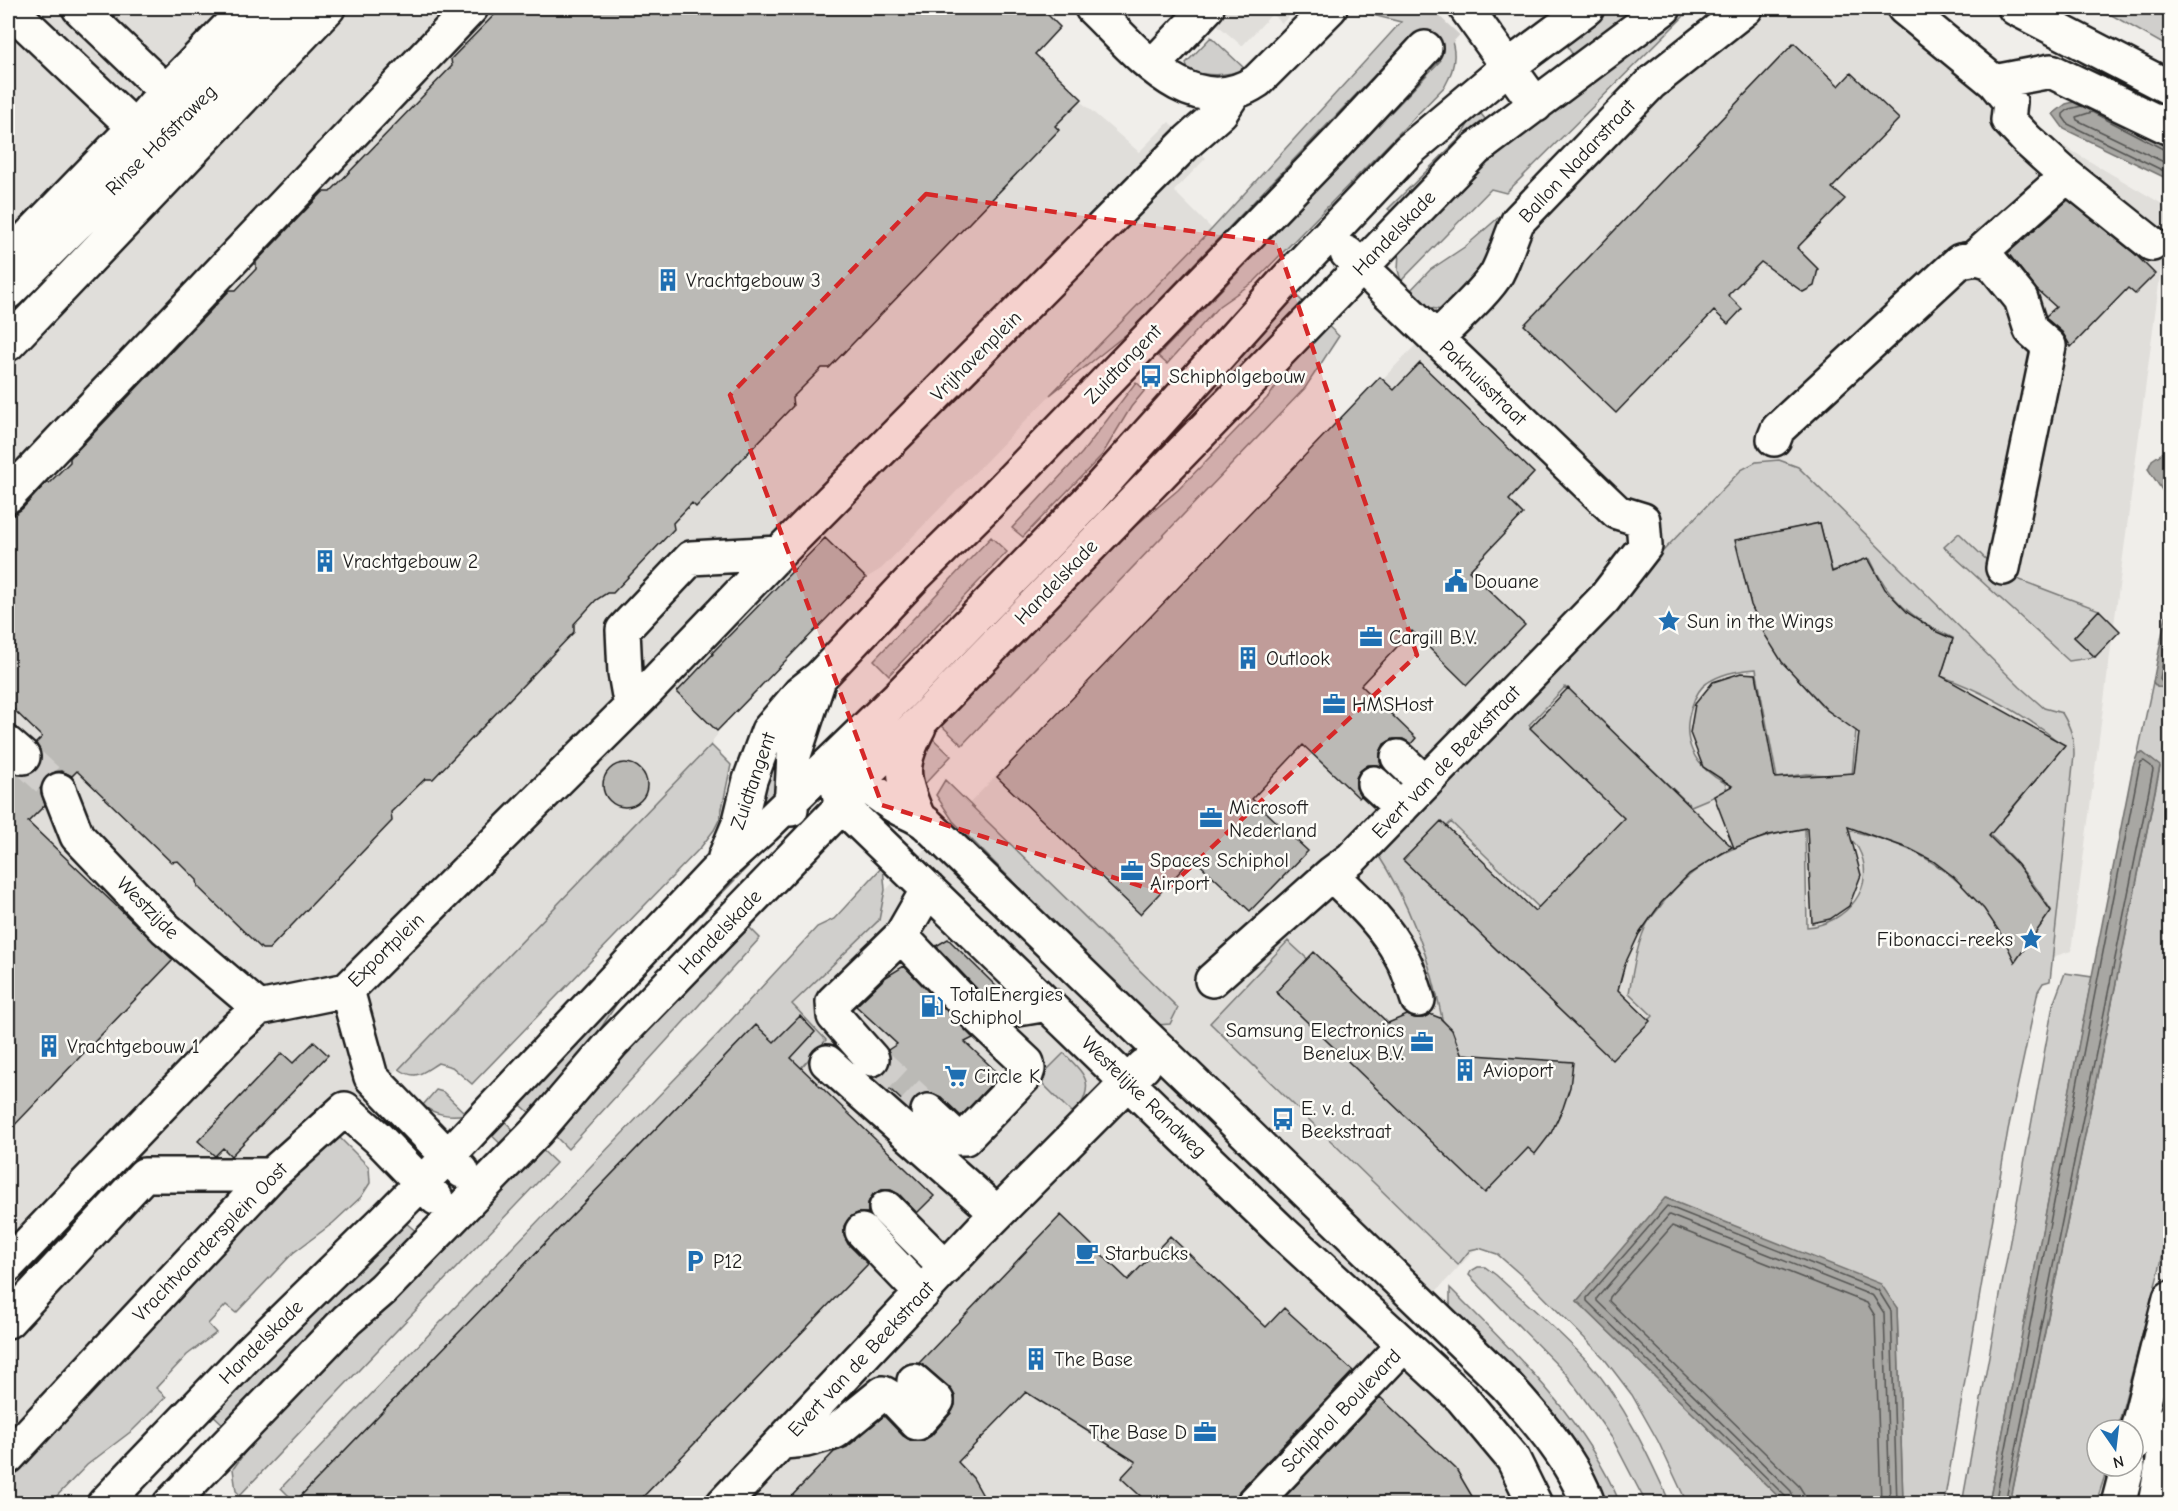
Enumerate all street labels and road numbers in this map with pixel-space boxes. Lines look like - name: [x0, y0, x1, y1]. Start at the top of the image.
- street label: Rinse Hofstraweg: [101, 80, 221, 200]
- street label: Ballon Nadarstraat: [1514, 94, 1641, 227]
- street label: Handelskade: [1348, 186, 1440, 280]
- street label: Vrijhavenplein: [926, 306, 1026, 406]
- street label: Zuidtangent: [1080, 319, 1167, 408]
- street label: Pakhuisstraat: [1435, 336, 1532, 431]
- street label: Handelskade: [1010, 535, 1102, 629]
- street label: Evert van de Beekstraat: [1367, 680, 1526, 843]
- street label: Zuidtangent: [726, 728, 781, 832]
- street label: Westzijde: [112, 872, 184, 944]
- street label: Handelskade: [674, 885, 766, 979]
- street label: Exportplein: [343, 908, 429, 992]
- street label: Westelijke Randweg: [1077, 1031, 1211, 1163]
- street label: Vrachtvaardersplein Oost: [128, 1157, 293, 1326]
- street label: Evert van de Beekstraat: [783, 1276, 940, 1441]
- street label: Handelskade: [214, 1295, 308, 1389]
- street label: Schiphol Boulevard: [1276, 1344, 1406, 1478]

